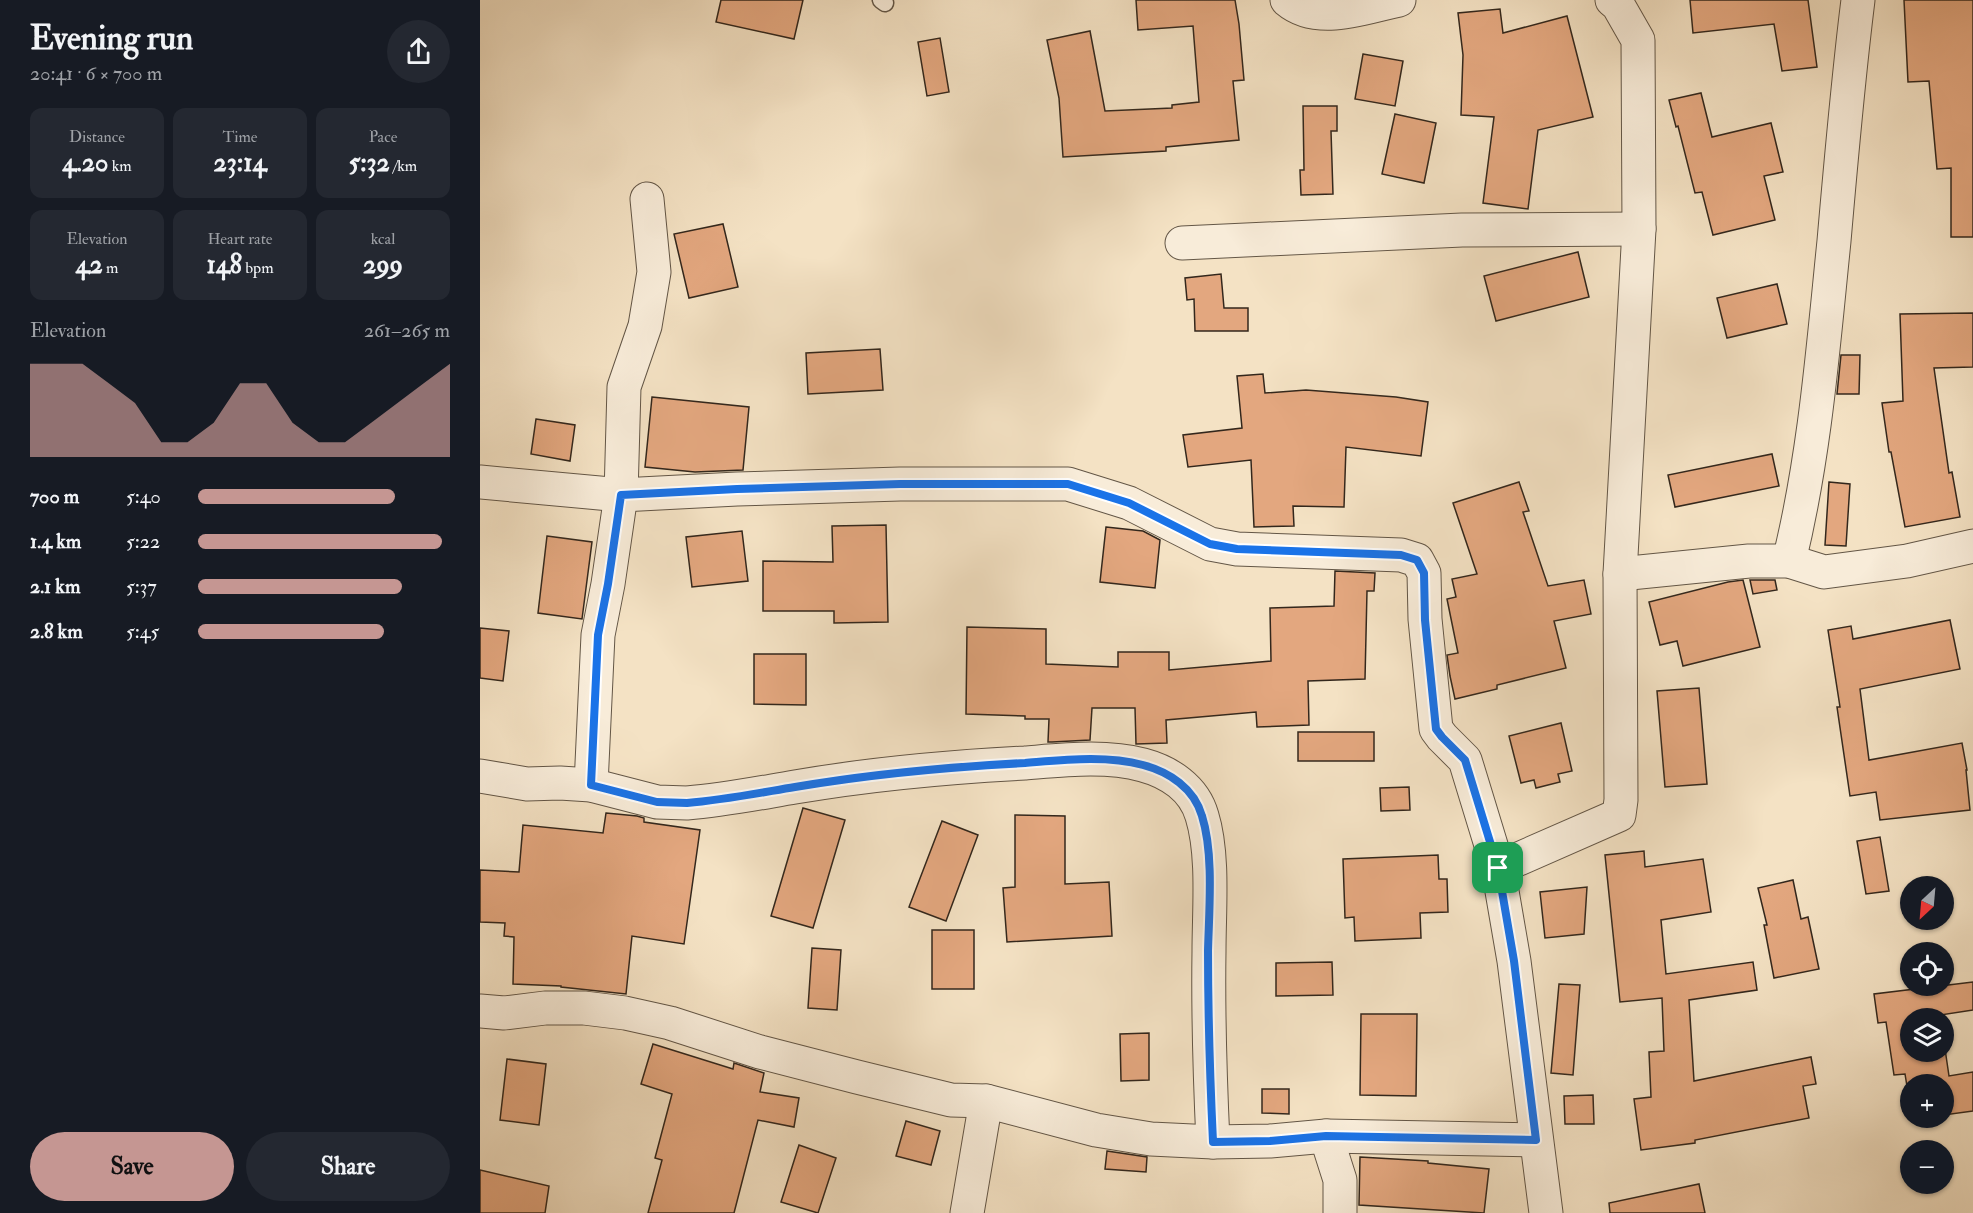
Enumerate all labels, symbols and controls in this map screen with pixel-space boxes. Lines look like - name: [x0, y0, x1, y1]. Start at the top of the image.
- text: Evening run: [30, 18, 193, 59]
- button: share: [387, 20, 450, 83]
- text: 20:41 · 6 × 700 m: [30, 61, 162, 86]
- text: Distance: [69, 127, 125, 147]
- text: Time: [223, 127, 257, 147]
- text: Pace: [369, 127, 397, 147]
- text: 4.20: [62, 147, 108, 179]
- text: 23:14: [214, 147, 266, 179]
- text: 5:32: [349, 147, 390, 179]
- text: km: [108, 156, 132, 176]
- text: /km: [390, 156, 417, 176]
- text: Elevation: [67, 229, 127, 249]
- text: Heart rate: [207, 229, 273, 249]
- text: kcal: [371, 229, 395, 249]
- text: 42: [76, 249, 103, 281]
- text: 148: [206, 249, 242, 281]
- text: 299: [363, 249, 403, 281]
- text: m: [103, 258, 118, 278]
- text: bpm: [242, 258, 274, 278]
- text: Elevation: [30, 318, 106, 343]
- text: 261–265 m: [364, 318, 450, 343]
- text: 700 m: [30, 484, 79, 509]
- text: 5:40: [126, 484, 161, 509]
- text: 1.4 km: [30, 529, 81, 554]
- text: 5:22: [126, 529, 160, 554]
- text: 2.1 km: [30, 574, 80, 599]
- text: 5:37: [126, 574, 157, 599]
- text: 2.8 km: [30, 619, 83, 644]
- text: 5:45: [126, 619, 159, 644]
- pin: [1472, 842, 1523, 893]
- icon: arrive: [1481, 851, 1514, 884]
- north arrow: [1900, 876, 1954, 930]
- map controls: [1900, 876, 1954, 1194]
- button: locate: [1900, 942, 1954, 996]
- button: layers: [1900, 1008, 1954, 1062]
- button: +: [1900, 1074, 1954, 1128]
- button: Save: [30, 1132, 234, 1201]
- button: Share: [246, 1132, 450, 1201]
- button: −: [1900, 1140, 1954, 1194]

